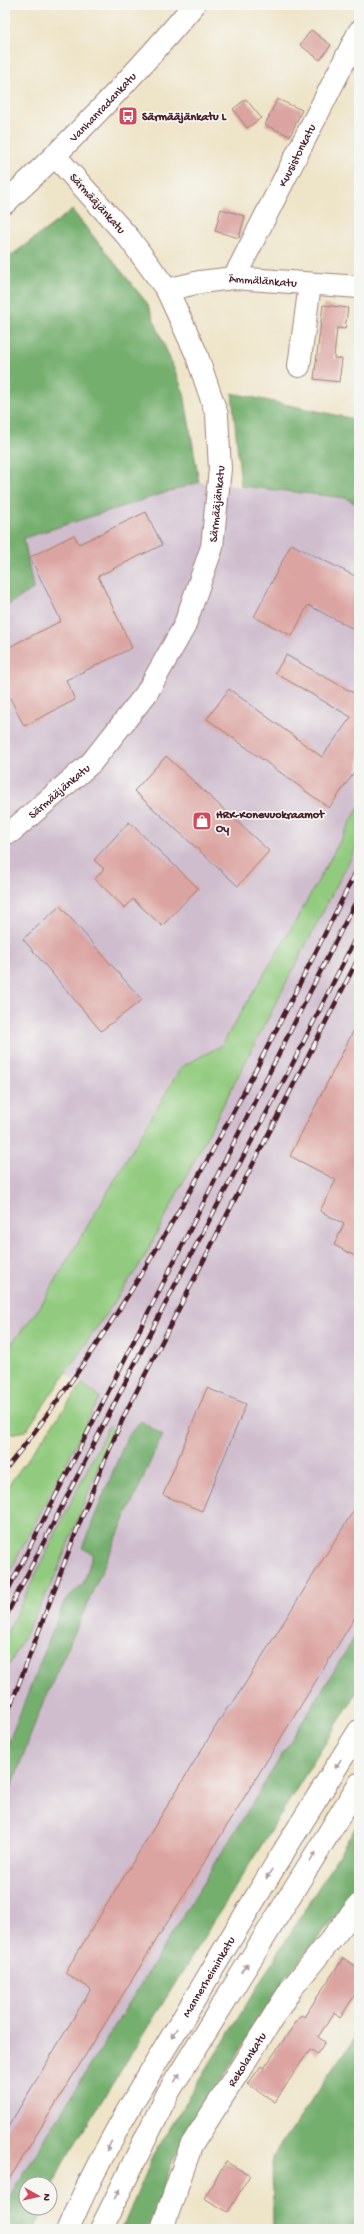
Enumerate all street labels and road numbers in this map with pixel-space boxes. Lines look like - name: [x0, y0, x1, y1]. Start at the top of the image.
- street label: Vanhanradankatu: [67, 70, 140, 146]
- street label: Kuusistonkatu: [276, 122, 320, 190]
- street label: Särmääjänkatu: [66, 171, 128, 238]
- street label: Ämmälänkatu: [228, 273, 298, 292]
- street label: Särmääjänkatu: [208, 465, 229, 543]
- street label: Särmääjänkatu: [26, 762, 94, 823]
- street label: Mannerheiminkatu: [180, 1934, 239, 2021]
- street label: Rekolankatu: [226, 2030, 271, 2090]

